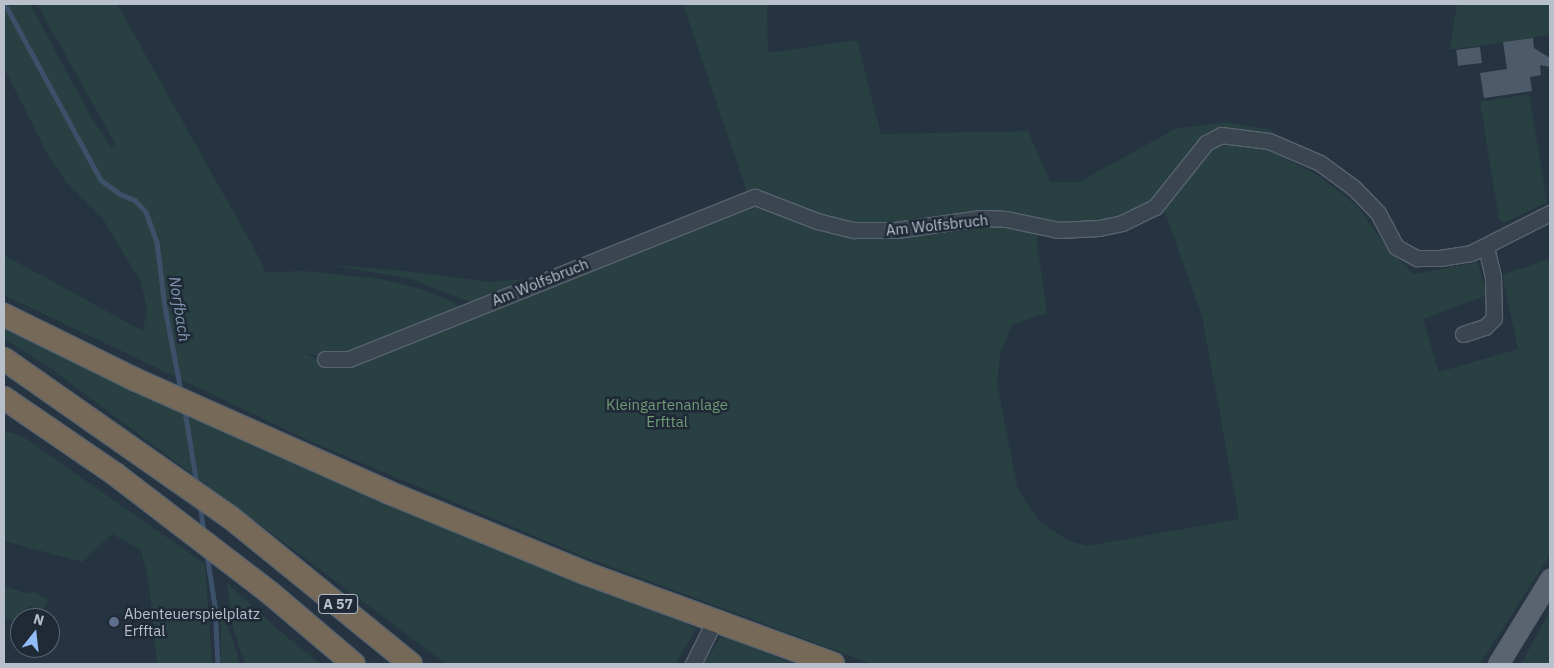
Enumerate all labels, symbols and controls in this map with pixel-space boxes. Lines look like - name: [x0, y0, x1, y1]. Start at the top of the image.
- street label: Am Wolfsbruch: [885, 211, 989, 239]
- street label: Am Wolfsbruch: [489, 254, 591, 310]
- water label: Norfbach: [165, 275, 195, 343]
- park label: Kleingartenanlage Erfttal: [606, 395, 728, 430]
- road number: A 57: [318, 592, 358, 616]
- place label: Abenteuerspielplatz Erfftal: [124, 604, 260, 639]
- north arrow: [10, 608, 60, 658]
- text: N: [31, 609, 46, 630]
- marker: Abenteuerspielplatz Erfftal: [108, 616, 120, 628]

